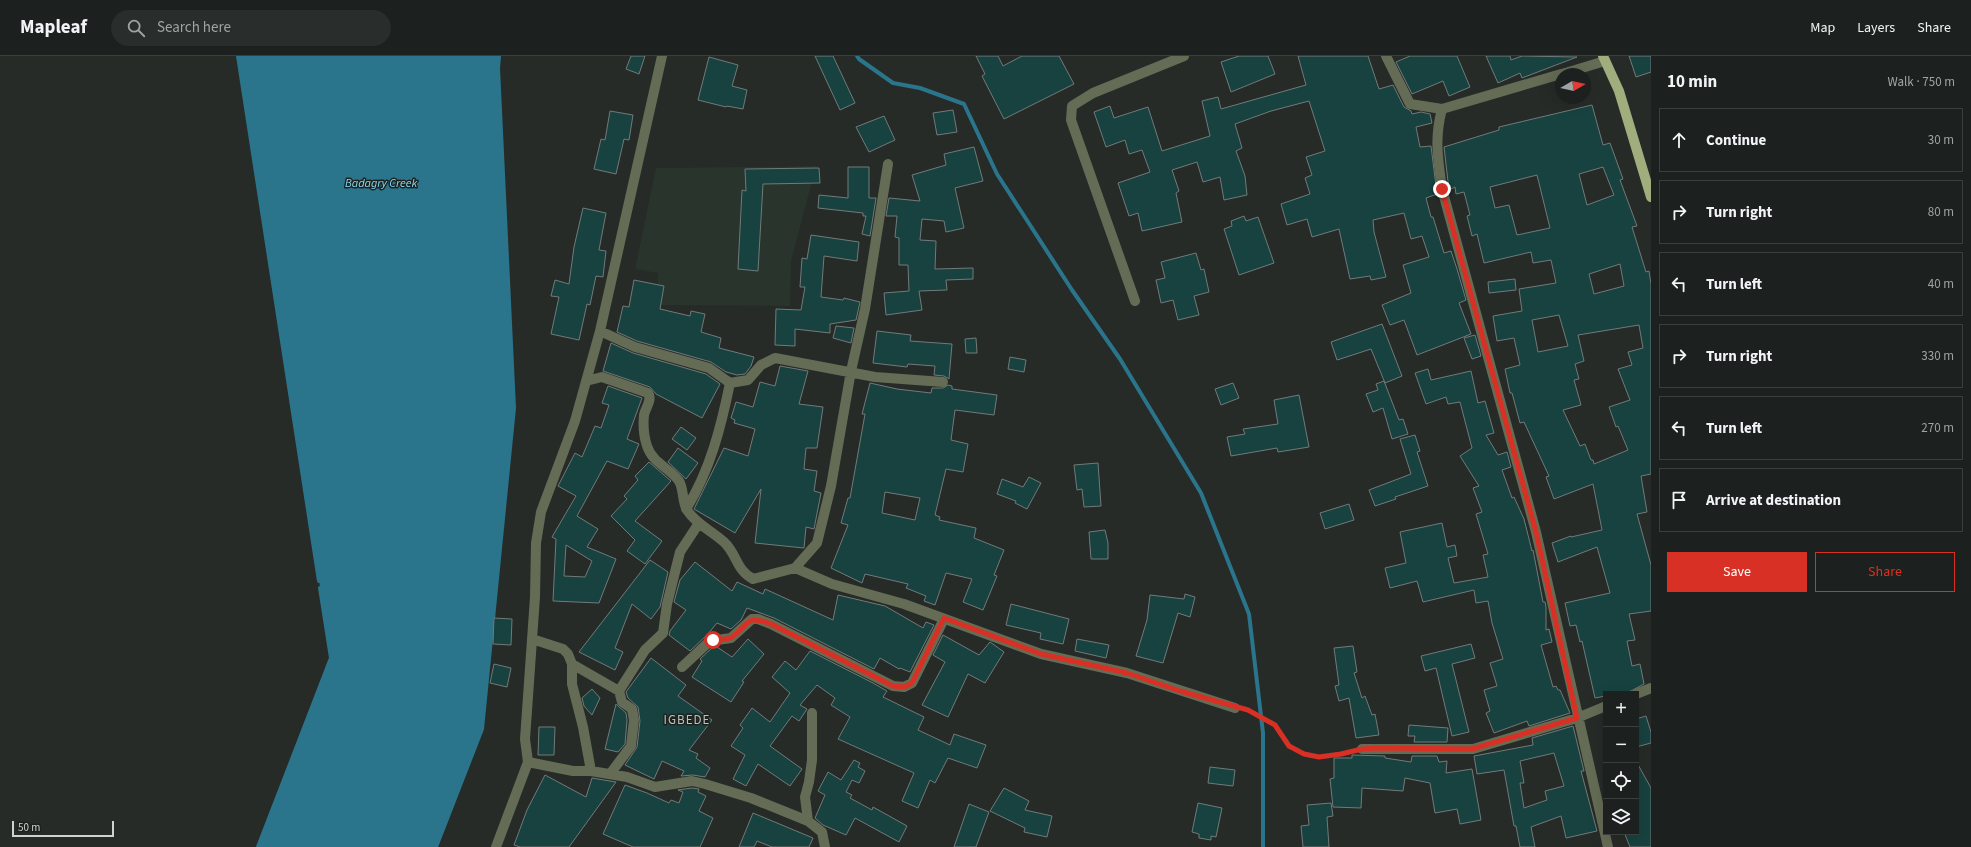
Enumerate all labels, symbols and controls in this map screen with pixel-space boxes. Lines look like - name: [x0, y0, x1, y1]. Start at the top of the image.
- search box: [111, 10, 391, 46]
- text: Mapleaf: [20, 14, 87, 41]
- icon: search: [125, 17, 147, 39]
- text: Search here: [157, 17, 231, 38]
- text: Map: [1810, 18, 1835, 38]
- text: Layers: [1857, 18, 1895, 38]
- text: Share: [1917, 18, 1951, 38]
- north arrow: [1555, 68, 1591, 104]
- text: 10 min: [1667, 70, 1717, 94]
- text: Walk · 750 m: [1887, 73, 1955, 91]
- icon: ahead: [1668, 129, 1690, 151]
- text: Continue: [1706, 130, 1766, 151]
- text: 30 m: [1928, 131, 1954, 149]
- water label: Badagry Creek: [345, 175, 417, 192]
- route end: [1433, 180, 1451, 198]
- icon: right: [1668, 201, 1690, 223]
- text: Turn right: [1706, 202, 1772, 223]
- text: 80 m: [1928, 203, 1954, 221]
- icon: left: [1668, 273, 1690, 295]
- text: Turn left: [1706, 274, 1762, 295]
- text: 40 m: [1928, 275, 1954, 293]
- icon: right: [1668, 345, 1690, 367]
- text: Turn right: [1706, 346, 1772, 367]
- text: 330 m: [1921, 347, 1954, 365]
- icon: left: [1668, 417, 1690, 439]
- text: Turn left: [1706, 418, 1762, 439]
- text: 270 m: [1921, 419, 1954, 437]
- icon: arrive: [1668, 489, 1690, 511]
- text: Arrive at destination: [1706, 490, 1841, 511]
- button: Save: [1667, 552, 1807, 592]
- button: Share: [1815, 552, 1955, 592]
- route start: [704, 631, 722, 649]
- map controls: [1603, 691, 1639, 835]
- button: +: [1603, 691, 1639, 727]
- district label: IGBEDE: [664, 711, 710, 729]
- button: −: [1603, 727, 1639, 763]
- button: locate: [1603, 763, 1639, 799]
- button: layers: [1603, 799, 1639, 835]
- scale bar: [12, 819, 114, 838]
- text: 50 m: [18, 820, 40, 835]

